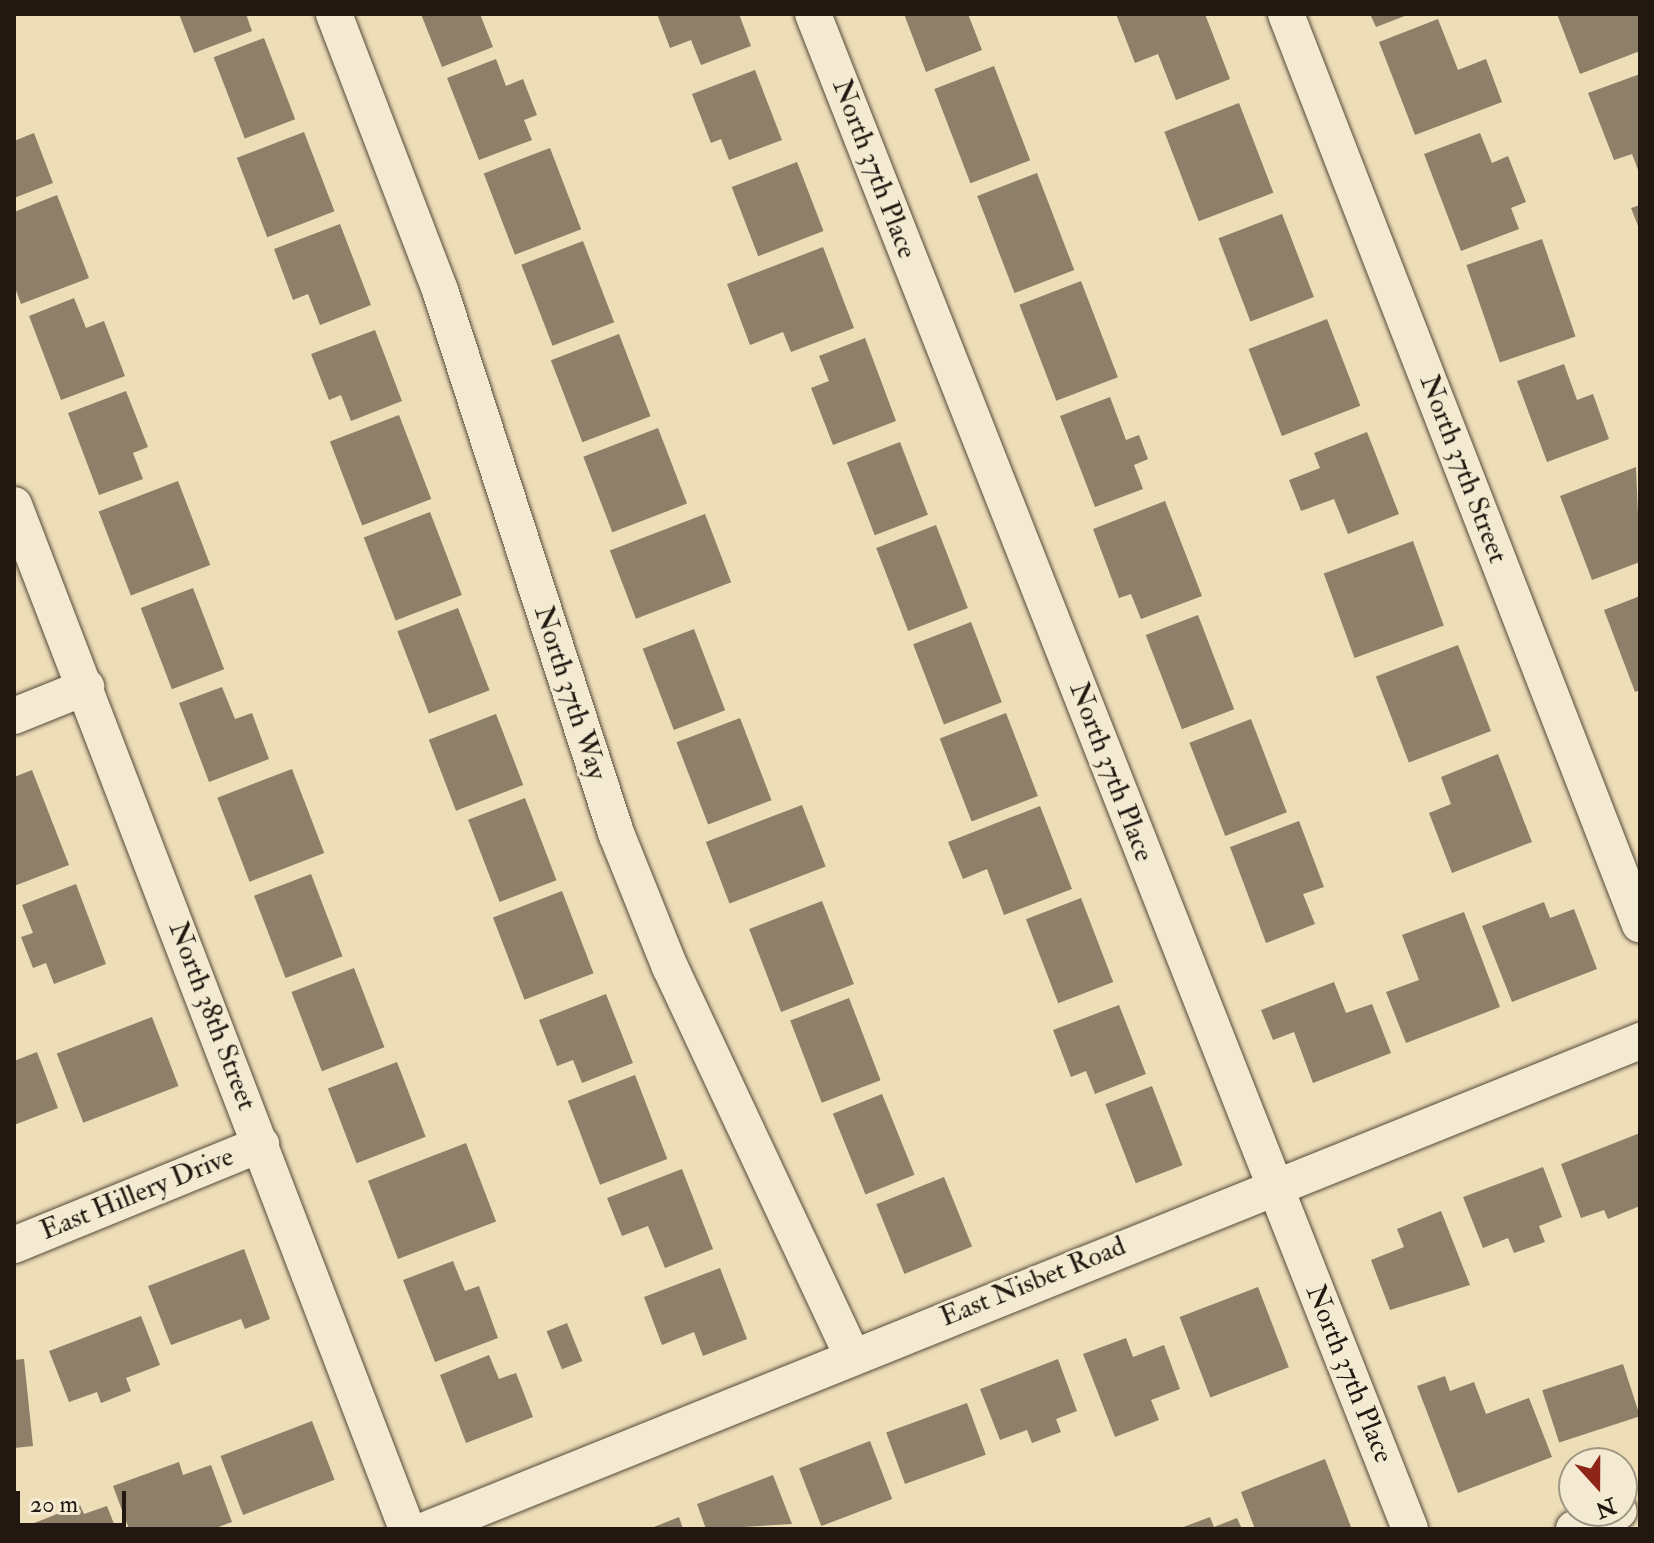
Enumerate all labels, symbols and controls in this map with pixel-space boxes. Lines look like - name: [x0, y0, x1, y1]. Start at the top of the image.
- street label: North 37th Place: [824, 75, 924, 263]
- street label: North 37th Street: [1412, 370, 1514, 568]
- street label: North 37th Way: [526, 602, 614, 784]
- street label: North 37th Place: [1061, 678, 1161, 866]
- street label: North 38th Street: [161, 917, 263, 1115]
- street label: East Hillery Drive: [36, 1140, 238, 1248]
- street label: East Nisbet Road: [935, 1230, 1131, 1334]
- street label: North 37th Place: [1298, 1280, 1400, 1468]
- north arrow: [1558, 1447, 1638, 1527]
- scale bar: [20, 1475, 130, 1525]
- text: 20 m: [30, 1489, 78, 1520]
- text: N: [1592, 1491, 1620, 1524]

